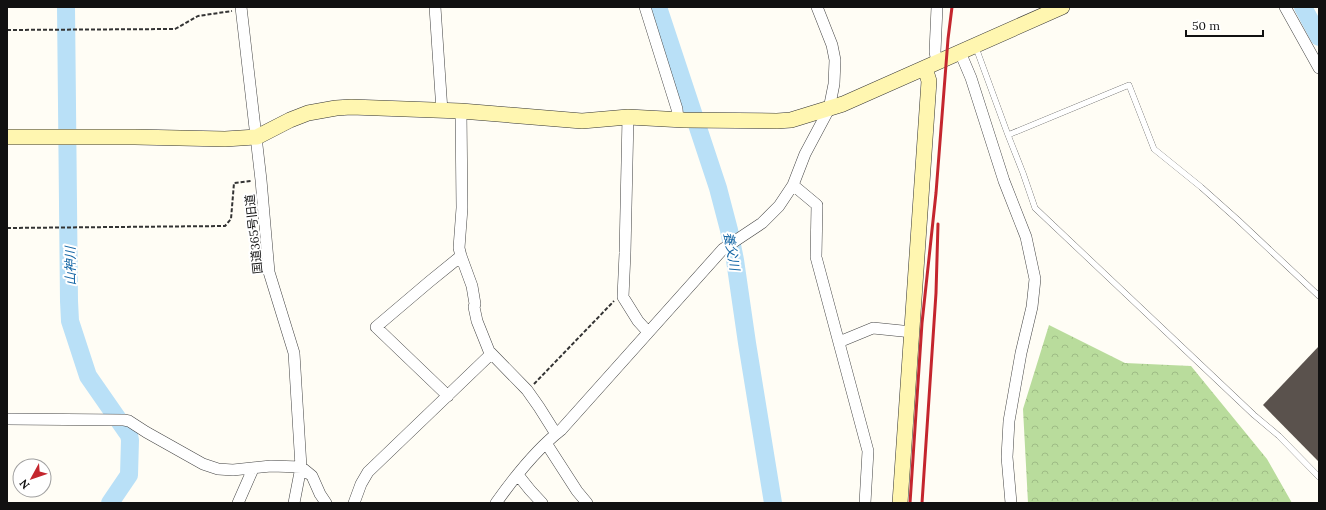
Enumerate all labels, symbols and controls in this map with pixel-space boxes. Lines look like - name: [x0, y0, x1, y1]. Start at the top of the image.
- scale bar: [1186, 12, 1263, 38]
- text: 50 m: [1192, 18, 1220, 33]
- street label: 国道365号旧道: [242, 193, 265, 275]
- water label: 養父川: [720, 230, 744, 274]
- water label: 山神川: [62, 244, 79, 286]
- north arrow: [12, 458, 52, 498]
- text: N: [16, 476, 32, 492]

